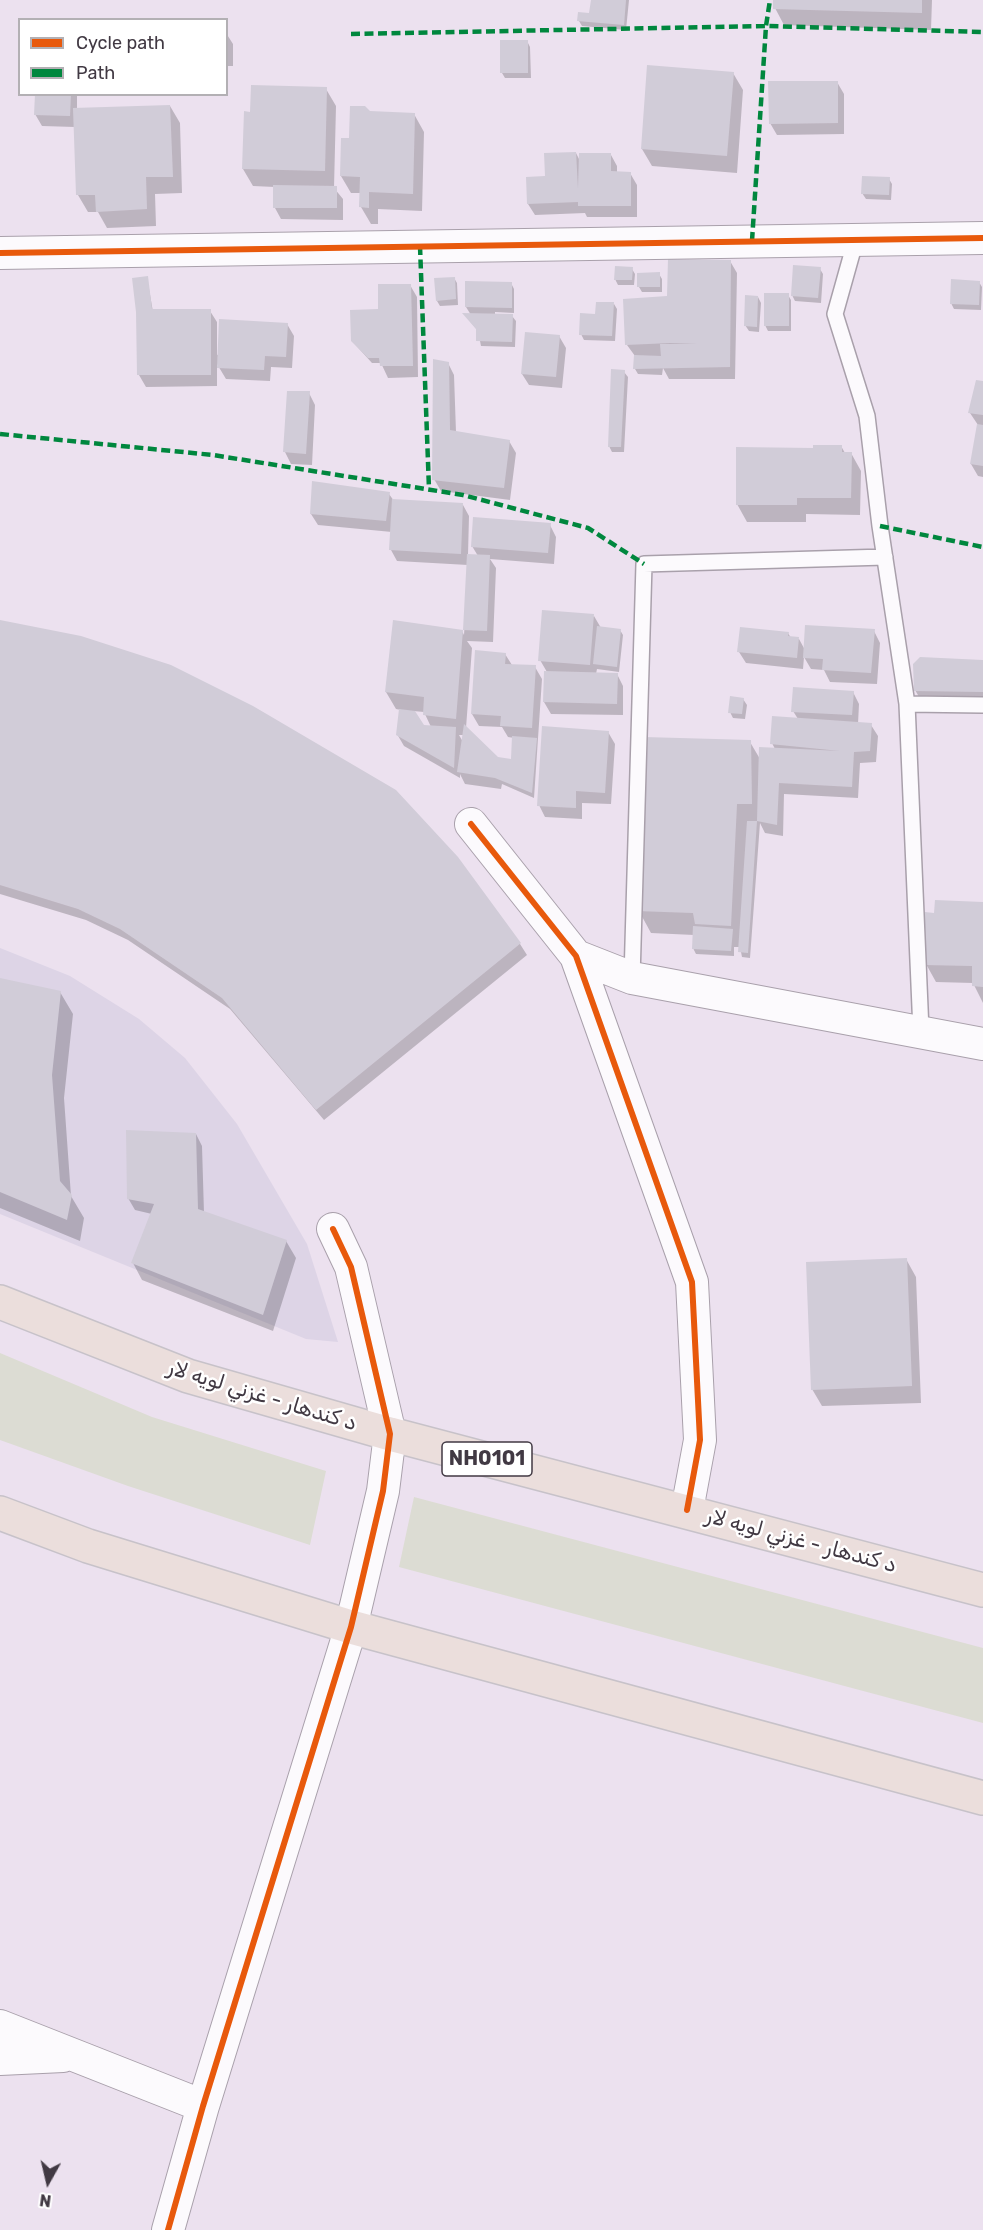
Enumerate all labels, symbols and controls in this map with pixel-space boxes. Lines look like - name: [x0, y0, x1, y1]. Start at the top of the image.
- legend: [18, 18, 228, 96]
- text: Cycle path: [76, 32, 165, 54]
- text: Path: [76, 62, 115, 84]
- street label: د کندهار - غزني لويه لار: [164, 1355, 360, 1437]
- road number: NH0101: [442, 1442, 532, 1476]
- street label: د کندهار - غزني لويه لار: [703, 1503, 899, 1579]
- north arrow: [18, 2152, 78, 2212]
- text: N: [38, 2190, 52, 2211]

